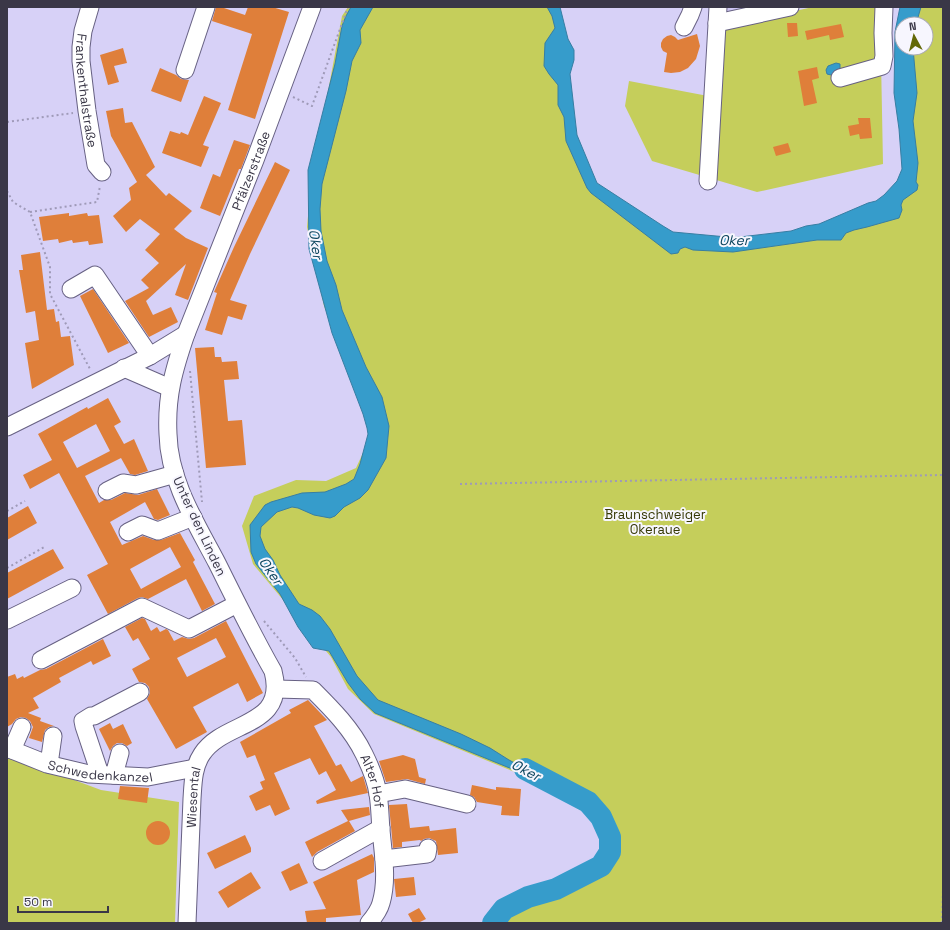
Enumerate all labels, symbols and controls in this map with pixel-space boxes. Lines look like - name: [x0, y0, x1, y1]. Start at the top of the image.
- north arrow: [894, 16, 934, 56]
- text: N: [908, 19, 917, 33]
- street label: Frankenthalstraße: [72, 33, 101, 149]
- street label: Pfälzerstraße: [228, 129, 274, 213]
- water label: Oker: [305, 228, 328, 262]
- water label: Oker: [719, 231, 751, 249]
- street label: Unter den Linden: [169, 474, 230, 579]
- park label: Braunschweiger Okeraue: [604, 506, 706, 538]
- water label: Oker: [255, 554, 288, 590]
- street label: Alter Hof: [356, 751, 388, 809]
- water label: Oker: [509, 755, 545, 786]
- street label: Schwedenkanzel: [46, 756, 154, 786]
- street label: Wiesental: [183, 765, 205, 828]
- scale bar: [18, 888, 108, 914]
- text: 50 m: [24, 894, 52, 910]

